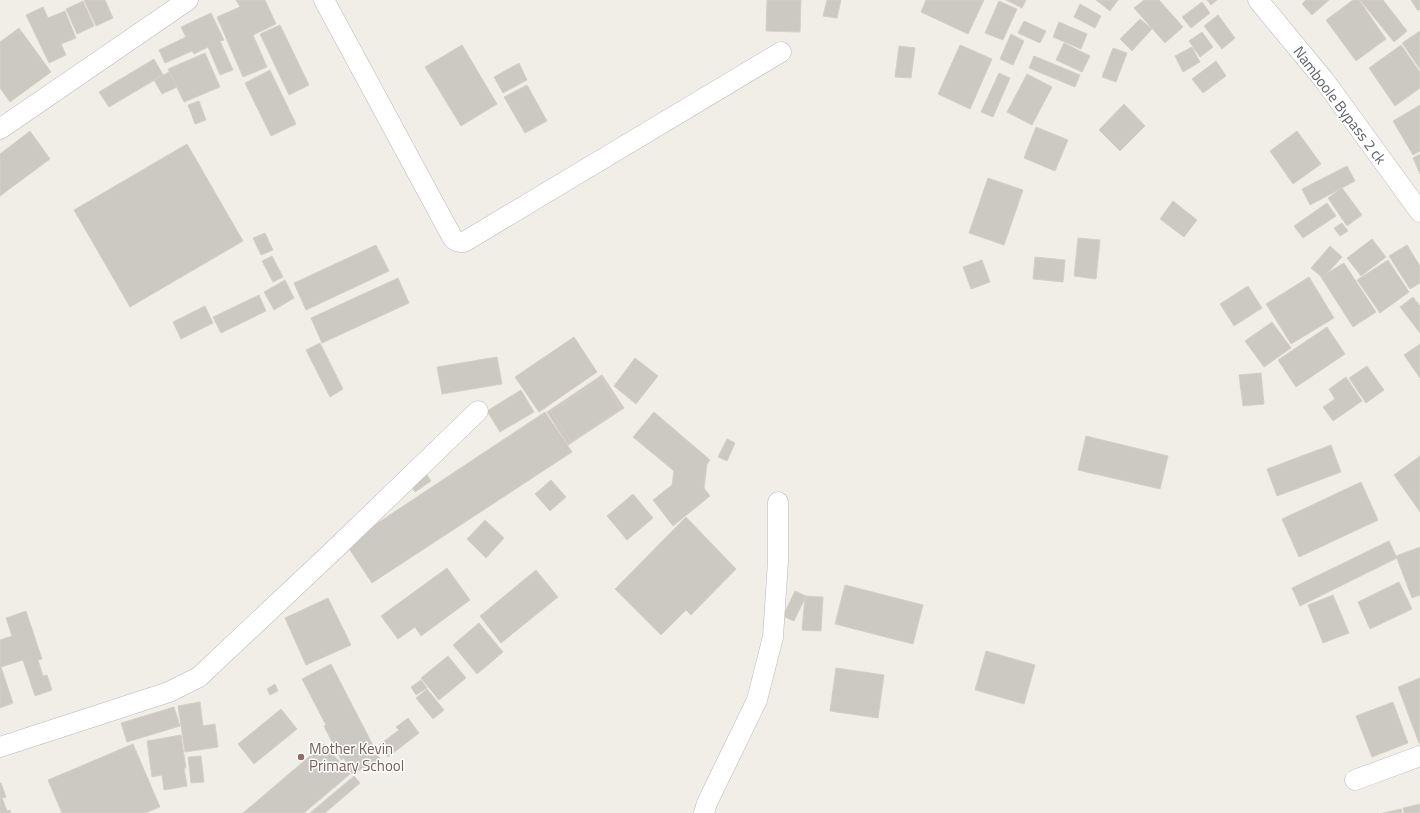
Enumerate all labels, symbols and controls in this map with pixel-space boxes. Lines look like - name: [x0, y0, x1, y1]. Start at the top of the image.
- street label: Namboole Bypass 2 ck: [1288, 41, 1392, 169]
- place label: Mother Kevin Primary School: [309, 737, 404, 777]
- marker: Mother Kevin Primary School: [296, 752, 306, 762]

